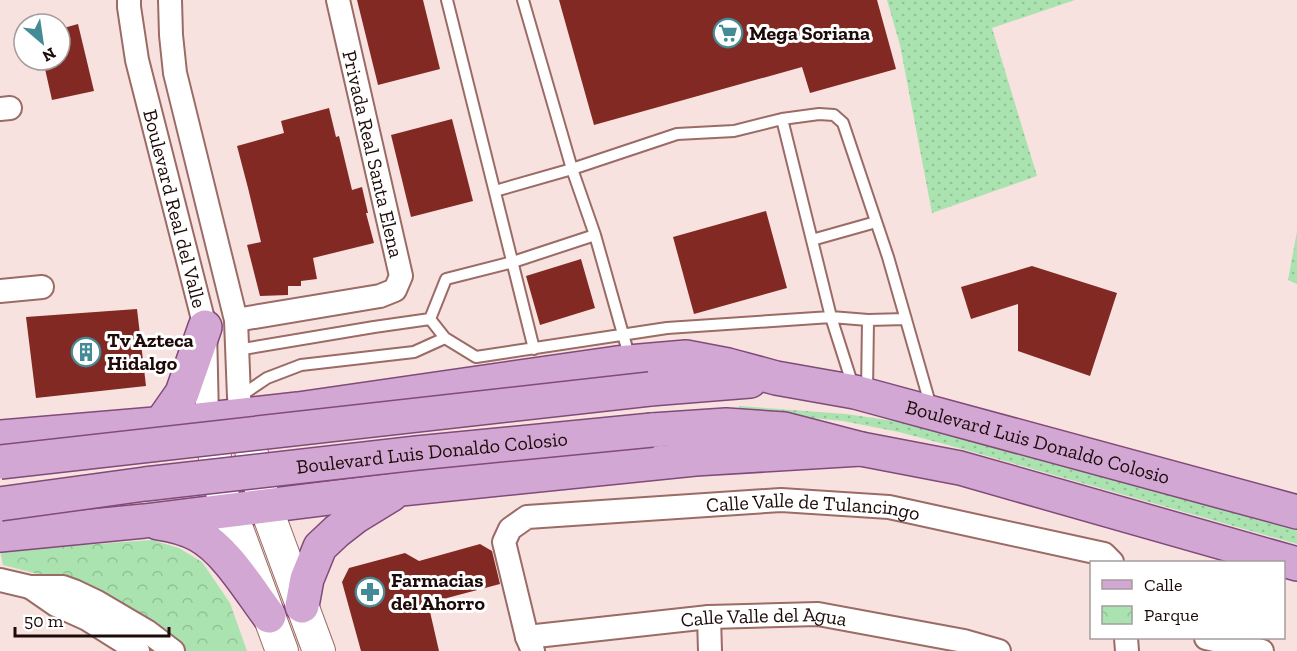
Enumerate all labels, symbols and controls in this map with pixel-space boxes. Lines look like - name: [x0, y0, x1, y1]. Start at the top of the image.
- north arrow: [12, 12, 72, 72]
- supermarket icon: Mega Soriana: [712, 17, 744, 49]
- place label: Mega Soriana: [749, 21, 870, 45]
- text: N: [39, 43, 59, 66]
- street label: Privada Real Santa Elena: [337, 48, 409, 260]
- street label: Boulevard Real del Valle: [138, 107, 212, 310]
- place label: Tv Azteca Hidalgo: [107, 328, 194, 375]
- building icon: Tv Azteca Hidalgo: [70, 336, 102, 368]
- street label: Boulevard Luis Donaldo Colosio: [903, 394, 1173, 489]
- street label: Boulevard Luis Donaldo Colosio: [295, 426, 569, 479]
- street label: Calle Valle de Tulancingo: [705, 488, 922, 525]
- legend: [1090, 561, 1285, 639]
- place label: Farmacias del Ahorro: [391, 568, 485, 615]
- text: Calle: [1144, 574, 1182, 596]
- pharmacy icon: Farmacias del Ahorro: [354, 576, 386, 608]
- scale bar: [15, 600, 170, 638]
- street label: Calle Valle del Agua: [679, 602, 849, 632]
- text: Parque: [1144, 604, 1199, 626]
- text: 50 m: [24, 610, 64, 632]

